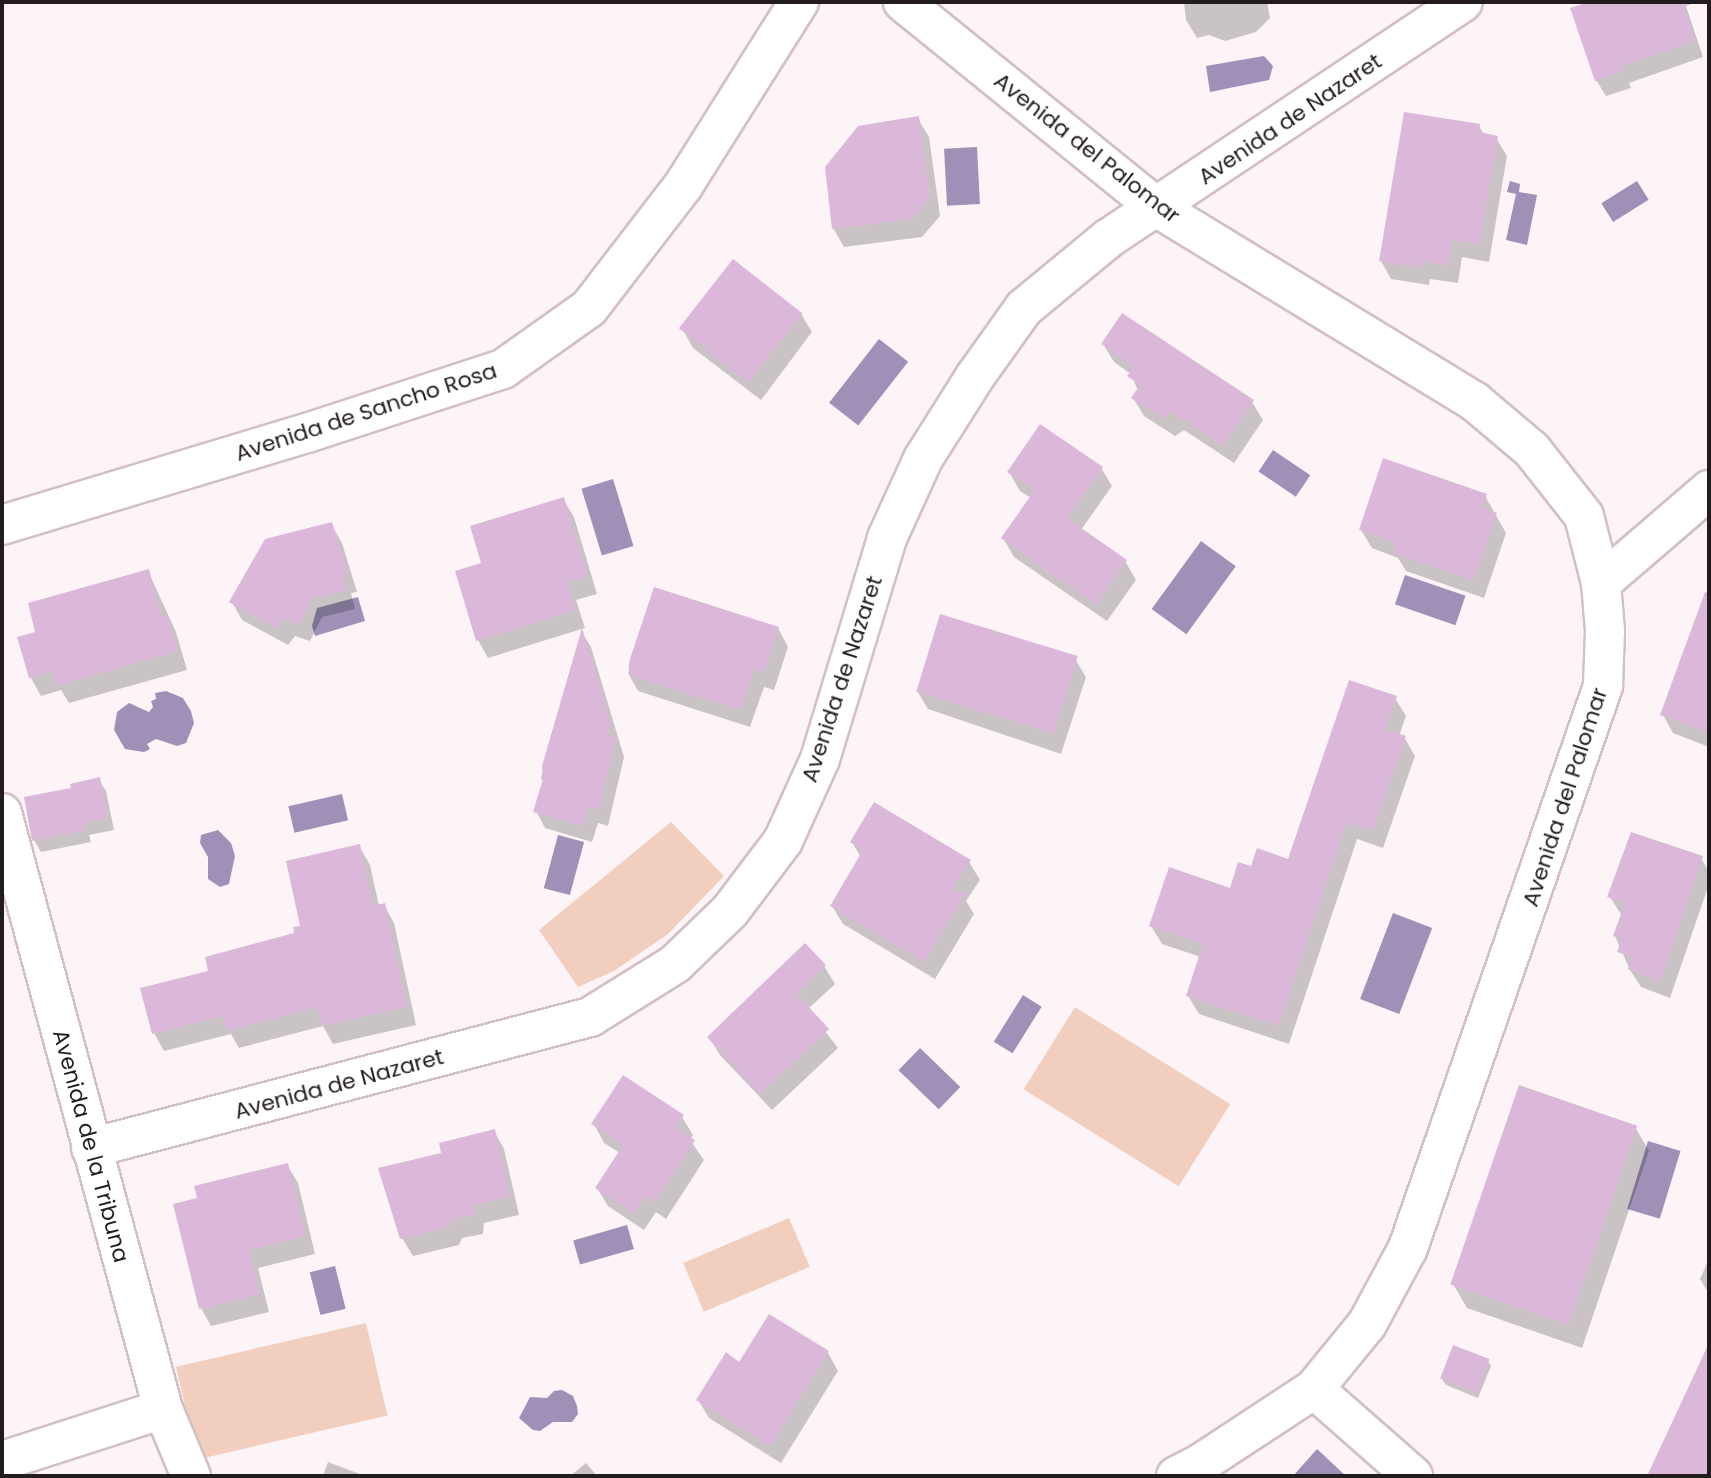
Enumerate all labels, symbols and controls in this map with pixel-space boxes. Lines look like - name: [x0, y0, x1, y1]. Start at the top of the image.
- street label: Avenida de Nazaret: [1193, 48, 1387, 190]
- street label: Avenida del Palomar: [989, 67, 1185, 229]
- street label: Avenida de Sancho Rosa: [232, 357, 500, 467]
- street label: Avenida de Nazaret: [796, 573, 888, 785]
- street label: Avenida del Palomar: [1517, 684, 1613, 910]
- street label: Avenida de la Tribuna: [47, 1027, 135, 1265]
- street label: Avenida de Nazaret: [232, 1043, 446, 1125]

